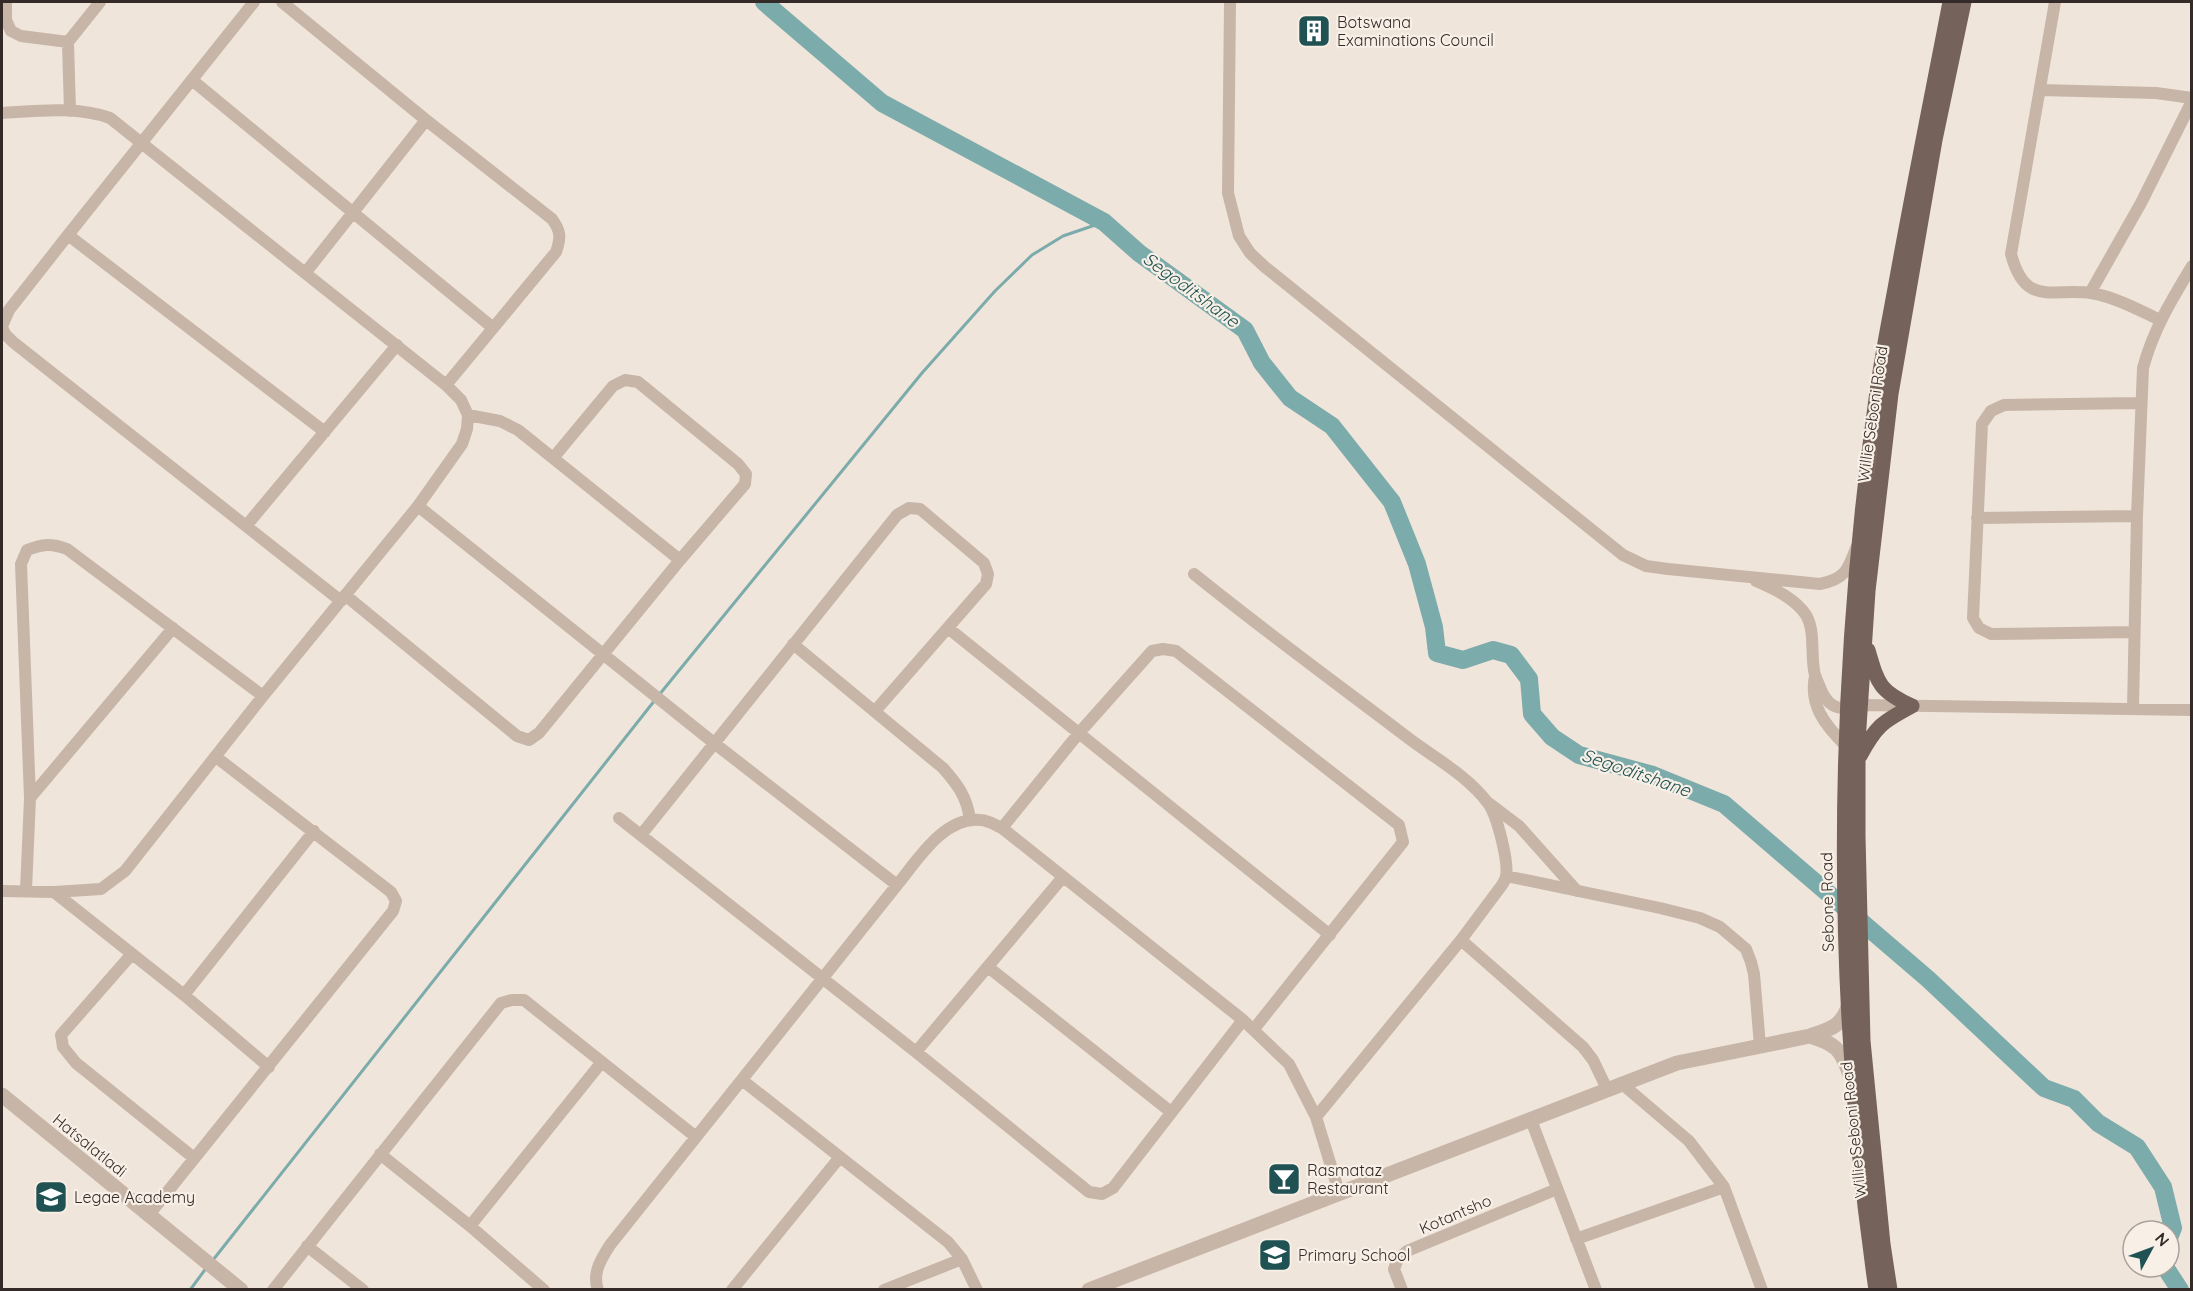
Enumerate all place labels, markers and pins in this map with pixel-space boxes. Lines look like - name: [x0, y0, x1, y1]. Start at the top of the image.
- place label: Botswana Examinations Council: [1337, 12, 1494, 50]
- building icon: Botswana Examinations Council: [1296, 13, 1332, 49]
- place label: Rasmataz Restaurant: [1307, 1160, 1389, 1198]
- bar icon: Rasmataz Restaurant: [1266, 1161, 1302, 1197]
- school or university icon: Legae Academy: [33, 1179, 69, 1215]
- place label: Legae Academy: [74, 1187, 195, 1207]
- school or university icon: Primary School: [1257, 1237, 1293, 1273]
- place label: Primary School: [1298, 1245, 1410, 1265]

